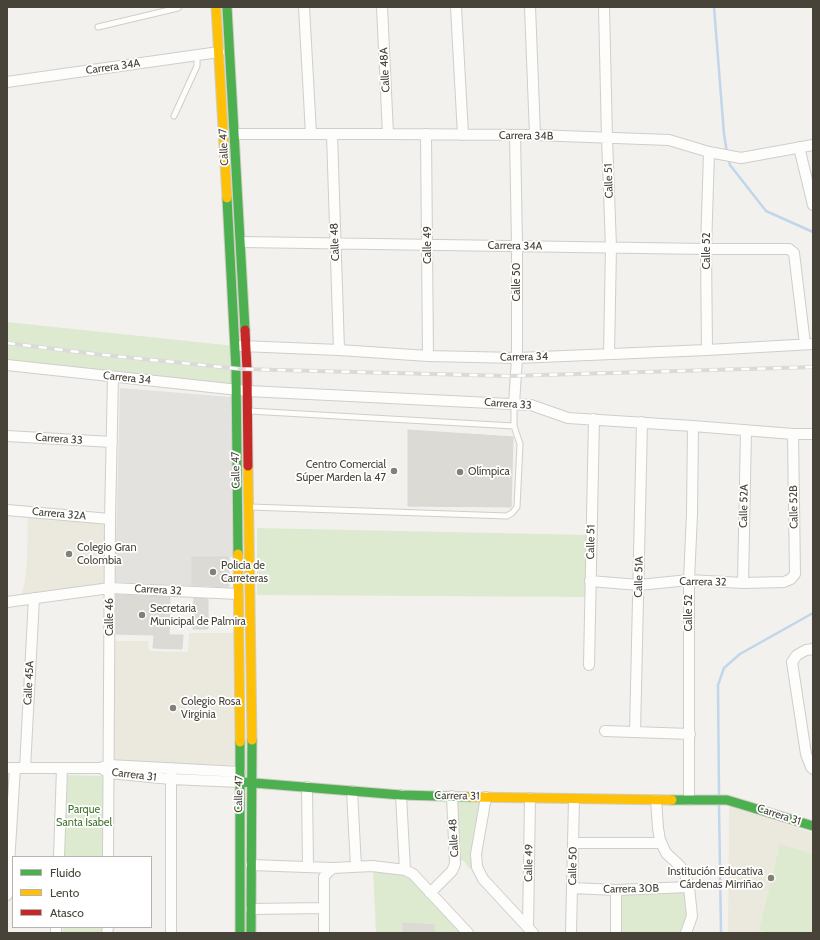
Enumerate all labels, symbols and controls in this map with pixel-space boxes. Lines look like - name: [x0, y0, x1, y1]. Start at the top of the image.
- street label: Calle 48A: [377, 47, 393, 93]
- street label: Carrera 34A: [85, 57, 141, 77]
- street label: Calle 47: [216, 128, 232, 166]
- street label: Carrera 34B: [499, 129, 553, 143]
- street label: Calle 51: [602, 163, 616, 199]
- street label: Calle 48: [328, 223, 342, 261]
- street label: Calle 49: [421, 226, 435, 264]
- street label: Calle 52: [700, 232, 714, 270]
- street label: Carrera 34A: [488, 239, 542, 253]
- street label: Calle 50: [510, 263, 524, 301]
- street label: Carrera 34: [500, 350, 548, 364]
- street label: Carrera 34: [102, 369, 152, 387]
- street label: Carrera 33: [484, 396, 532, 412]
- street label: Carrera 33: [35, 431, 83, 447]
- street label: Calle 47: [229, 451, 243, 489]
- place label: Centro Comercial Súper Marden la 47: [296, 458, 386, 484]
- place label: Olímpica: [468, 465, 510, 479]
- marker: Centro Comercial Súper Marden la 47: [389, 466, 399, 476]
- marker: Olímpica: [455, 467, 465, 477]
- street label: Calle 52A: [737, 484, 751, 528]
- street label: Calle 52B: [787, 485, 801, 529]
- street label: Carrera 32A: [31, 505, 87, 523]
- street label: Calle 51: [584, 524, 598, 560]
- place label: Colegio Gran Colombia: [77, 541, 137, 567]
- marker: Colegio Gran Colombia: [64, 549, 74, 559]
- street label: Calle 51A: [632, 556, 646, 598]
- place label: Policia de Carreteras: [221, 559, 268, 585]
- marker: Policia de Carreteras: [208, 567, 218, 577]
- street label: Carrera 32: [679, 575, 727, 589]
- street label: Carrera 32: [134, 582, 182, 598]
- street label: Calle 52: [682, 594, 696, 632]
- street label: Calle 46: [103, 598, 117, 636]
- place label: Secretaria Municipal de Palmira: [150, 602, 246, 628]
- marker: Secretaria Municipal de Palmira: [137, 610, 147, 620]
- street label: Calle 45A: [21, 660, 37, 706]
- place label: Colegio Rosa Virginia: [181, 695, 241, 721]
- marker: Colegio Rosa Virginia: [168, 703, 178, 713]
- street label: Carrera 31: [111, 766, 157, 784]
- street label: Calle 47: [232, 775, 246, 813]
- street label: Carrera 31: [434, 789, 480, 803]
- street label: Carrera 31: [755, 802, 803, 828]
- park label: Parque Santa Isabel: [56, 803, 112, 829]
- street label: Calle 48: [446, 819, 462, 857]
- street label: Calle 49: [522, 844, 536, 882]
- street label: Calle 50: [566, 846, 580, 886]
- legend: [12, 856, 152, 928]
- text: Fluido: [50, 865, 81, 880]
- place label: Institución Educativa Cárdenas Mirriñao: [667, 865, 763, 891]
- marker: Institución Educativa Cárdenas Mirriñao: [766, 873, 776, 883]
- street label: Carrera 30B: [603, 882, 659, 896]
- text: Lento: [50, 885, 79, 900]
- text: Atasco: [50, 905, 84, 920]

